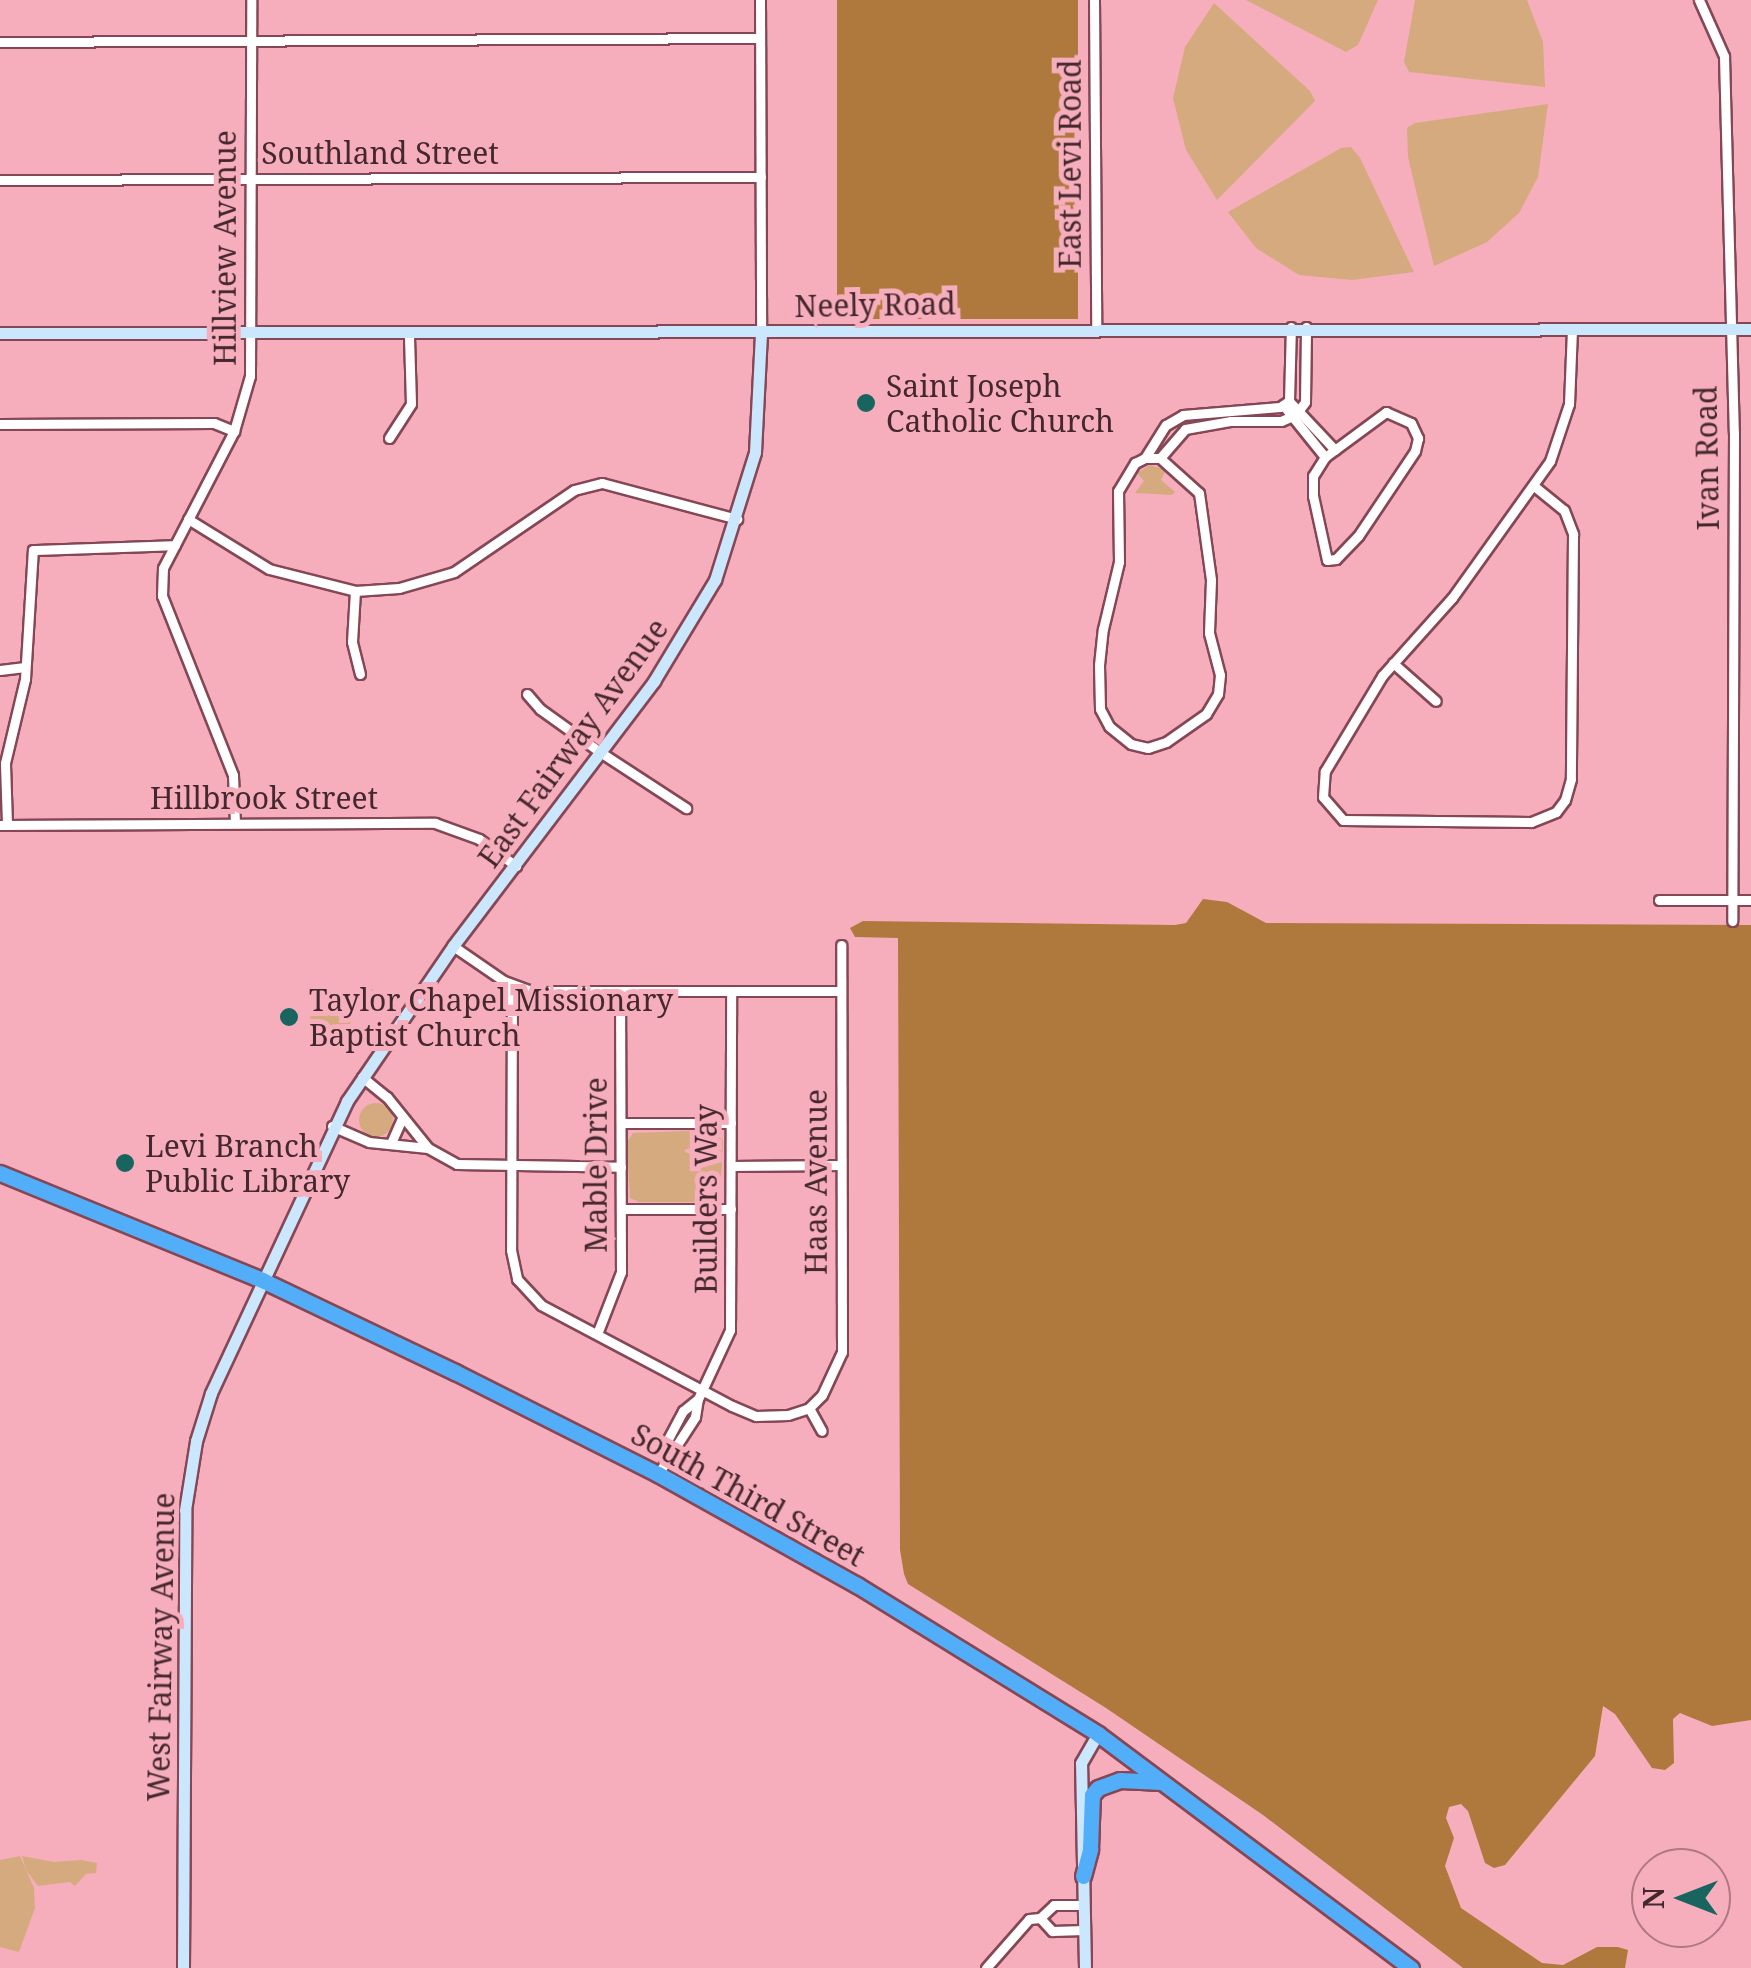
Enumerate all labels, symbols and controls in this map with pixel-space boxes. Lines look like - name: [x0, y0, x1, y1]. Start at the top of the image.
- street label: East Levi Road: [1052, 59, 1088, 269]
- street label: Hillview Avenue: [207, 130, 243, 366]
- street label: Southland Street: [261, 135, 499, 171]
- street label: Neely Road: [794, 286, 956, 324]
- place label: Saint Joseph Catholic Church: [886, 368, 1114, 438]
- street label: Ivan Road: [1688, 385, 1726, 531]
- marker: Saint Joseph Catholic Church: [855, 392, 877, 414]
- street label: East Fairway Avenue: [471, 612, 675, 874]
- street label: Hillbrook Street: [150, 780, 378, 816]
- place label: Taylor Chapel Missionary Baptist Church: [309, 982, 673, 1052]
- marker: Taylor Chapel Missionary Baptist Church: [278, 1006, 300, 1028]
- street label: Mable Drive: [578, 1077, 614, 1253]
- street label: Haas Avenue: [798, 1089, 834, 1275]
- street label: Builders Way: [688, 1104, 724, 1294]
- place label: Levi Branch Public Library: [145, 1128, 350, 1198]
- marker: Levi Branch Public Library: [114, 1152, 136, 1174]
- street label: South Third Street: [625, 1416, 871, 1574]
- street label: West Fairway Avenue: [140, 1492, 182, 1802]
- north arrow: [1631, 1848, 1731, 1948]
- text: N: [1634, 1887, 1672, 1909]

